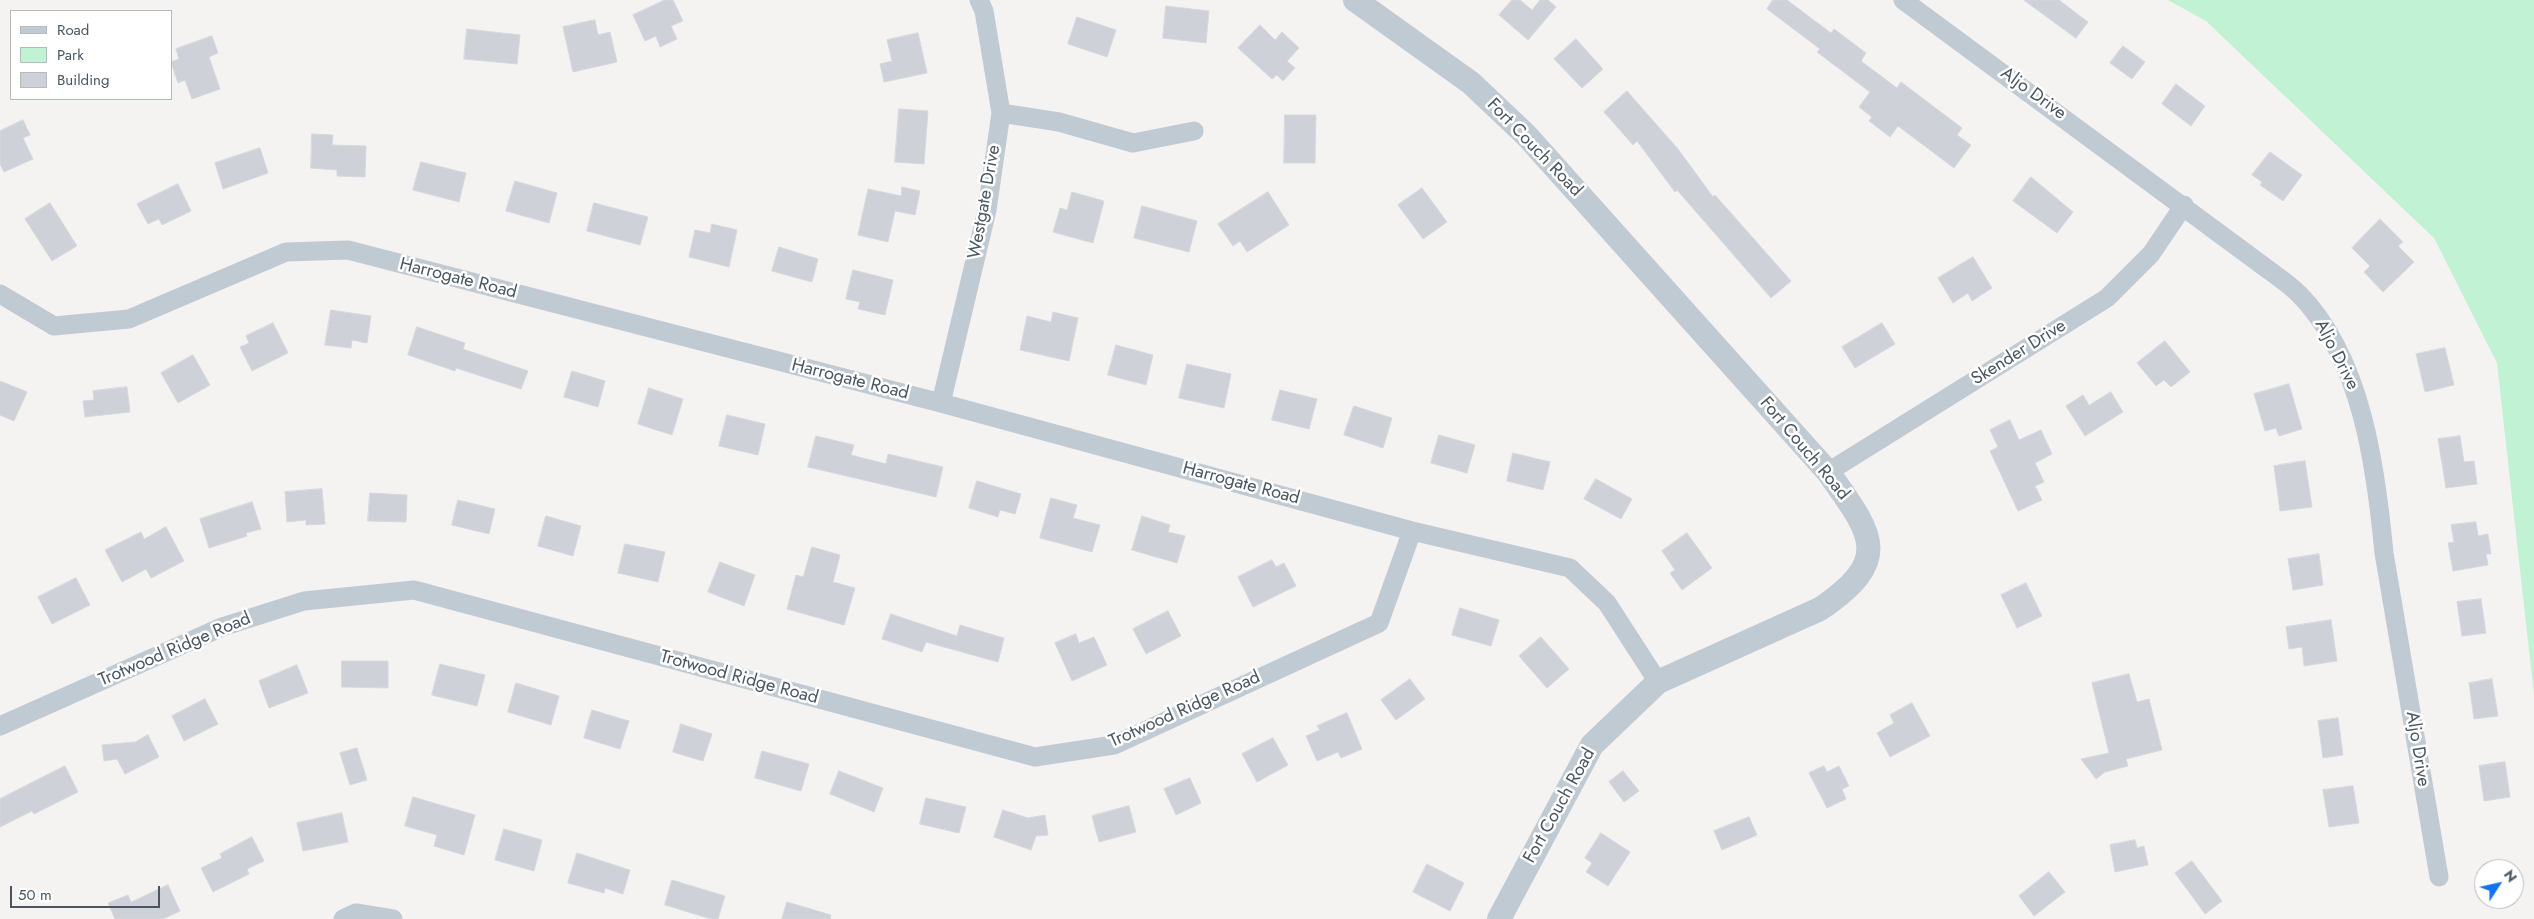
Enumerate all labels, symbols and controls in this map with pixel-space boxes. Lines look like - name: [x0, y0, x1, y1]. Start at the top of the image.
- legend: [10, 10, 172, 100]
- text: Road: [57, 19, 89, 41]
- text: Park: [57, 44, 84, 66]
- street label: Aljo Drive: [1996, 63, 2070, 125]
- text: Building: [57, 69, 109, 91]
- street label: Fort Couch Road: [1482, 94, 1586, 202]
- street label: Westgate Drive: [964, 143, 1006, 261]
- street label: Harrogate Road: [397, 254, 519, 304]
- street label: Skender Drive: [1968, 315, 2070, 391]
- street label: Aljo Drive: [2309, 316, 2363, 394]
- street label: Harrogate Road: [789, 355, 911, 405]
- street label: Fort Couch Road: [1755, 393, 1853, 505]
- street label: Harrogate Road: [1180, 458, 1302, 510]
- street label: Trotwood Ridge Road: [96, 608, 254, 692]
- street label: Trotwood Ridge Road: [657, 646, 821, 710]
- street label: Trotwood Ridge Road: [1106, 667, 1264, 753]
- street label: Aljo Drive: [2400, 710, 2434, 788]
- street label: Fort Couch Road: [1520, 745, 1600, 867]
- north arrow: [2474, 859, 2524, 909]
- text: N: [2499, 866, 2522, 886]
- scale bar: [12, 876, 162, 908]
- text: 50 m: [18, 884, 52, 906]

